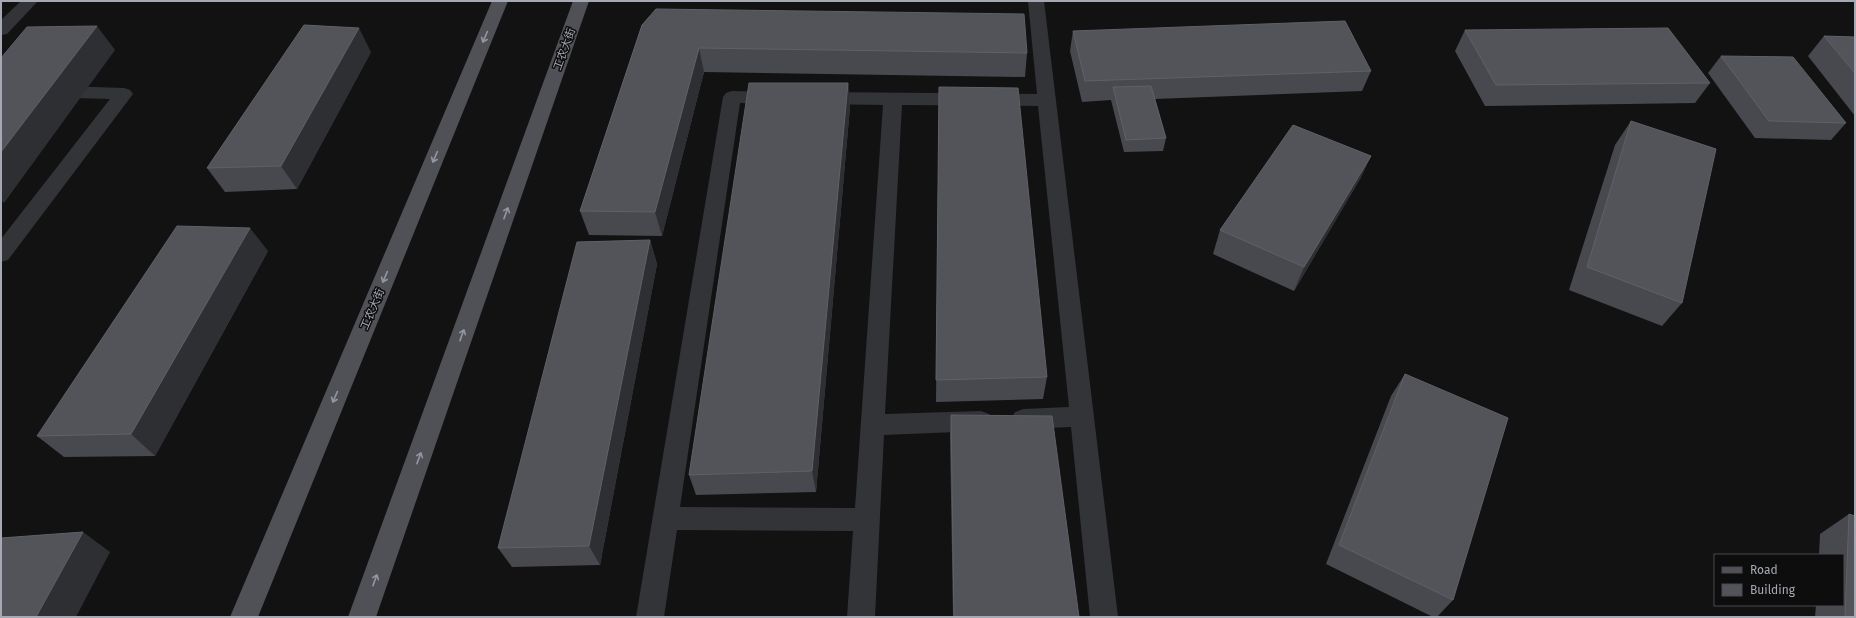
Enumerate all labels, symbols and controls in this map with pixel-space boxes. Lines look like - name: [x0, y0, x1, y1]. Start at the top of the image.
- street label: 工农大街: [551, 26, 578, 72]
- one-way arrow: [481, 31, 488, 43]
- one-way arrow: [431, 151, 438, 163]
- one-way arrow: [502, 207, 510, 219]
- one-way arrow: [381, 271, 388, 283]
- street label: 工农大街: [358, 286, 387, 332]
- one-way arrow: [459, 330, 467, 342]
- one-way arrow: [331, 391, 338, 403]
- one-way arrow: [415, 452, 423, 464]
- legend: [1714, 554, 1844, 606]
- text: Road: [1750, 563, 1778, 577]
- one-way arrow: [372, 575, 380, 587]
- text: Building: [1750, 583, 1796, 597]

